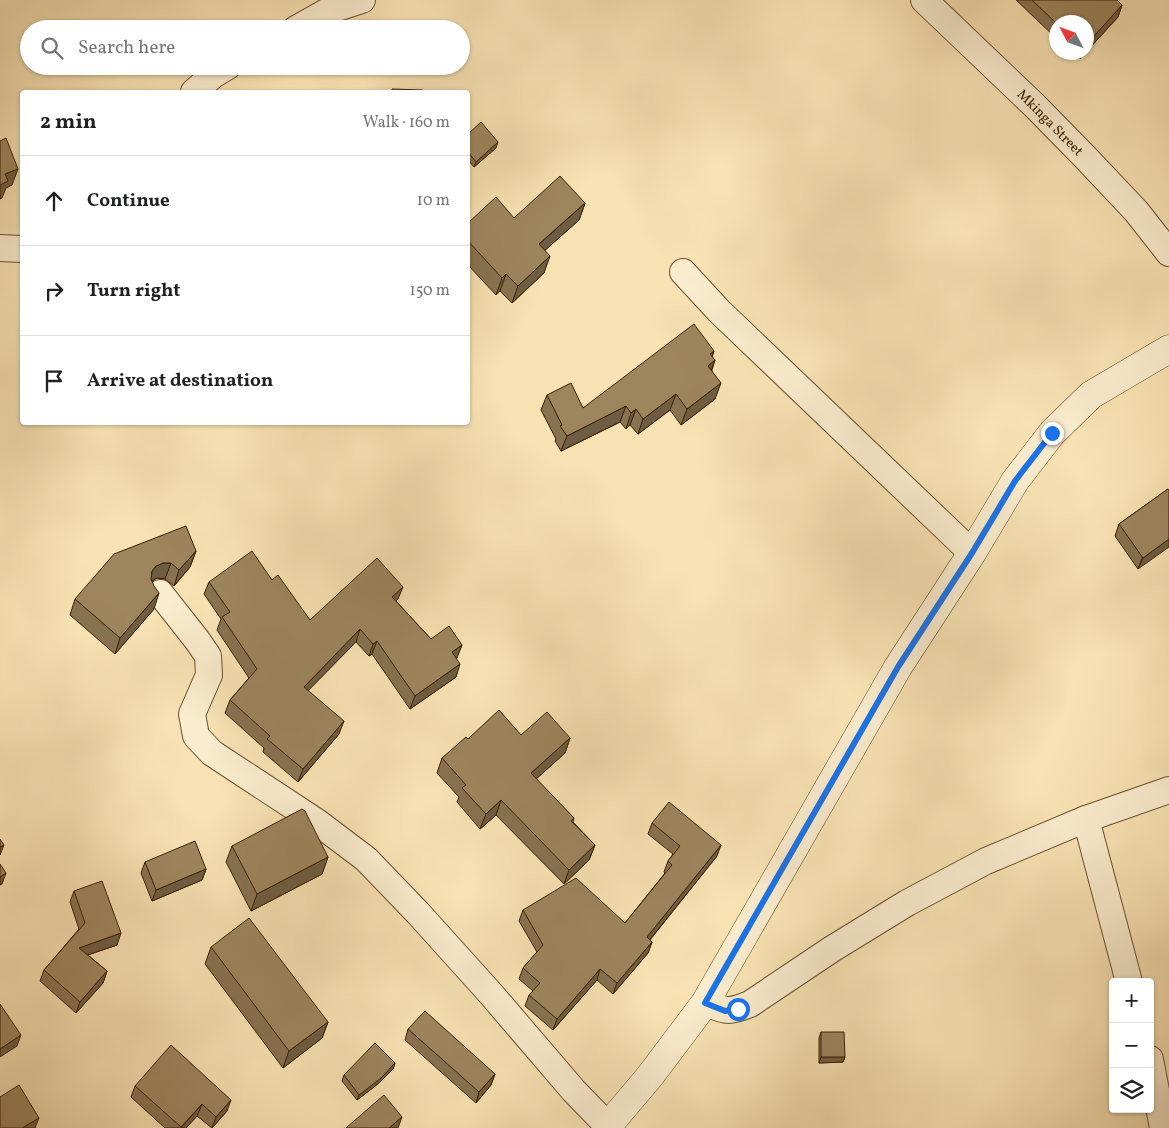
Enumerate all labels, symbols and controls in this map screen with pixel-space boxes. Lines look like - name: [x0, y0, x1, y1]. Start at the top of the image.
- north arrow: [1049, 15, 1094, 60]
- search box: [20, 20, 470, 75]
- icon: search: [38, 34, 66, 62]
- text: Search here: [78, 35, 175, 61]
- street label: Mkinga Street: [1012, 86, 1087, 161]
- text: 2 min: [40, 108, 97, 137]
- text: Walk · 160 m: [363, 112, 450, 134]
- icon: ahead: [40, 187, 68, 215]
- text: Continue: [87, 188, 170, 214]
- text: 10 m: [417, 190, 450, 212]
- icon: right: [40, 277, 68, 305]
- text: Turn right: [87, 278, 180, 304]
- text: 150 m: [409, 280, 450, 302]
- icon: arrive: [40, 367, 68, 395]
- text: Arrive at destination: [87, 368, 273, 394]
- route end: [1041, 422, 1064, 445]
- map controls: [1109, 978, 1154, 1113]
- button: +: [1109, 978, 1154, 1023]
- route start: [727, 998, 750, 1021]
- button: −: [1109, 1023, 1154, 1068]
- button: layers: [1109, 1068, 1154, 1113]

